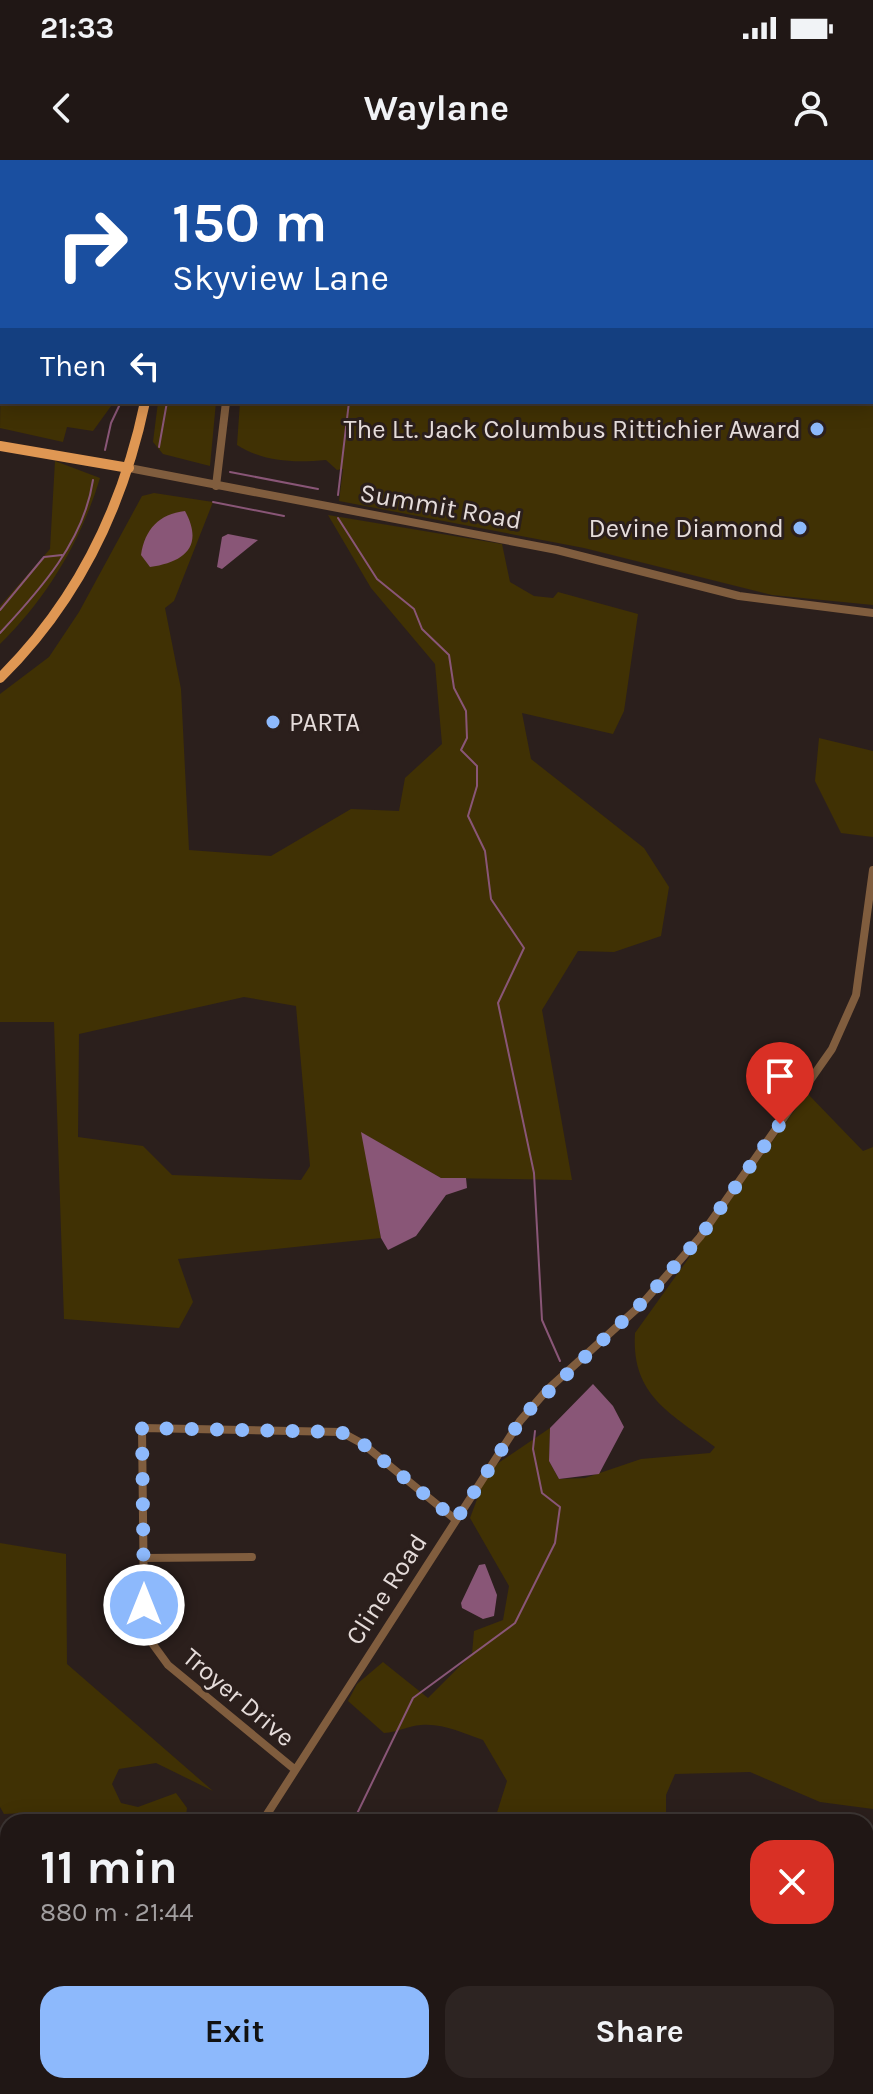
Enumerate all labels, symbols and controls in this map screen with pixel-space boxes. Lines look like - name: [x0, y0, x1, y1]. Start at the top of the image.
- text: 21:33: [40, 10, 114, 46]
- icon: back: [40, 86, 84, 130]
- icon: person: [789, 86, 833, 130]
- text: Waylane: [364, 87, 509, 129]
- text: 150 m: [172, 190, 327, 255]
- icon: right: [40, 192, 144, 296]
- text: Skyview Lane: [172, 257, 389, 299]
- icon: left: [123, 344, 167, 388]
- text: Then: [40, 348, 107, 384]
- place label: The Lt. Jack Columbus Rittichier Award: [343, 414, 801, 445]
- marker: The Lt. Jack Columbus Rittichier Award: [808, 420, 826, 438]
- street label: Summit Road: [358, 477, 524, 536]
- place label: Devine Diamond: [589, 513, 784, 544]
- marker: Devine Diamond: [791, 519, 809, 537]
- place label: PARTA: [289, 707, 360, 738]
- marker: PARTA: [264, 713, 282, 731]
- pin: [746, 1042, 814, 1124]
- icon: arrive: [758, 1054, 802, 1098]
- street label: Cline Road: [339, 1528, 434, 1651]
- position arrow: [102, 1563, 186, 1647]
- street label: Troyer Drive: [176, 1642, 301, 1753]
- text: 11 min: [40, 1839, 178, 1895]
- button: close: [750, 1840, 834, 1924]
- text: 880 m · 21:44: [40, 1897, 194, 1928]
- button: Exit: [40, 1986, 429, 2078]
- button: Share: [445, 1986, 834, 2078]

